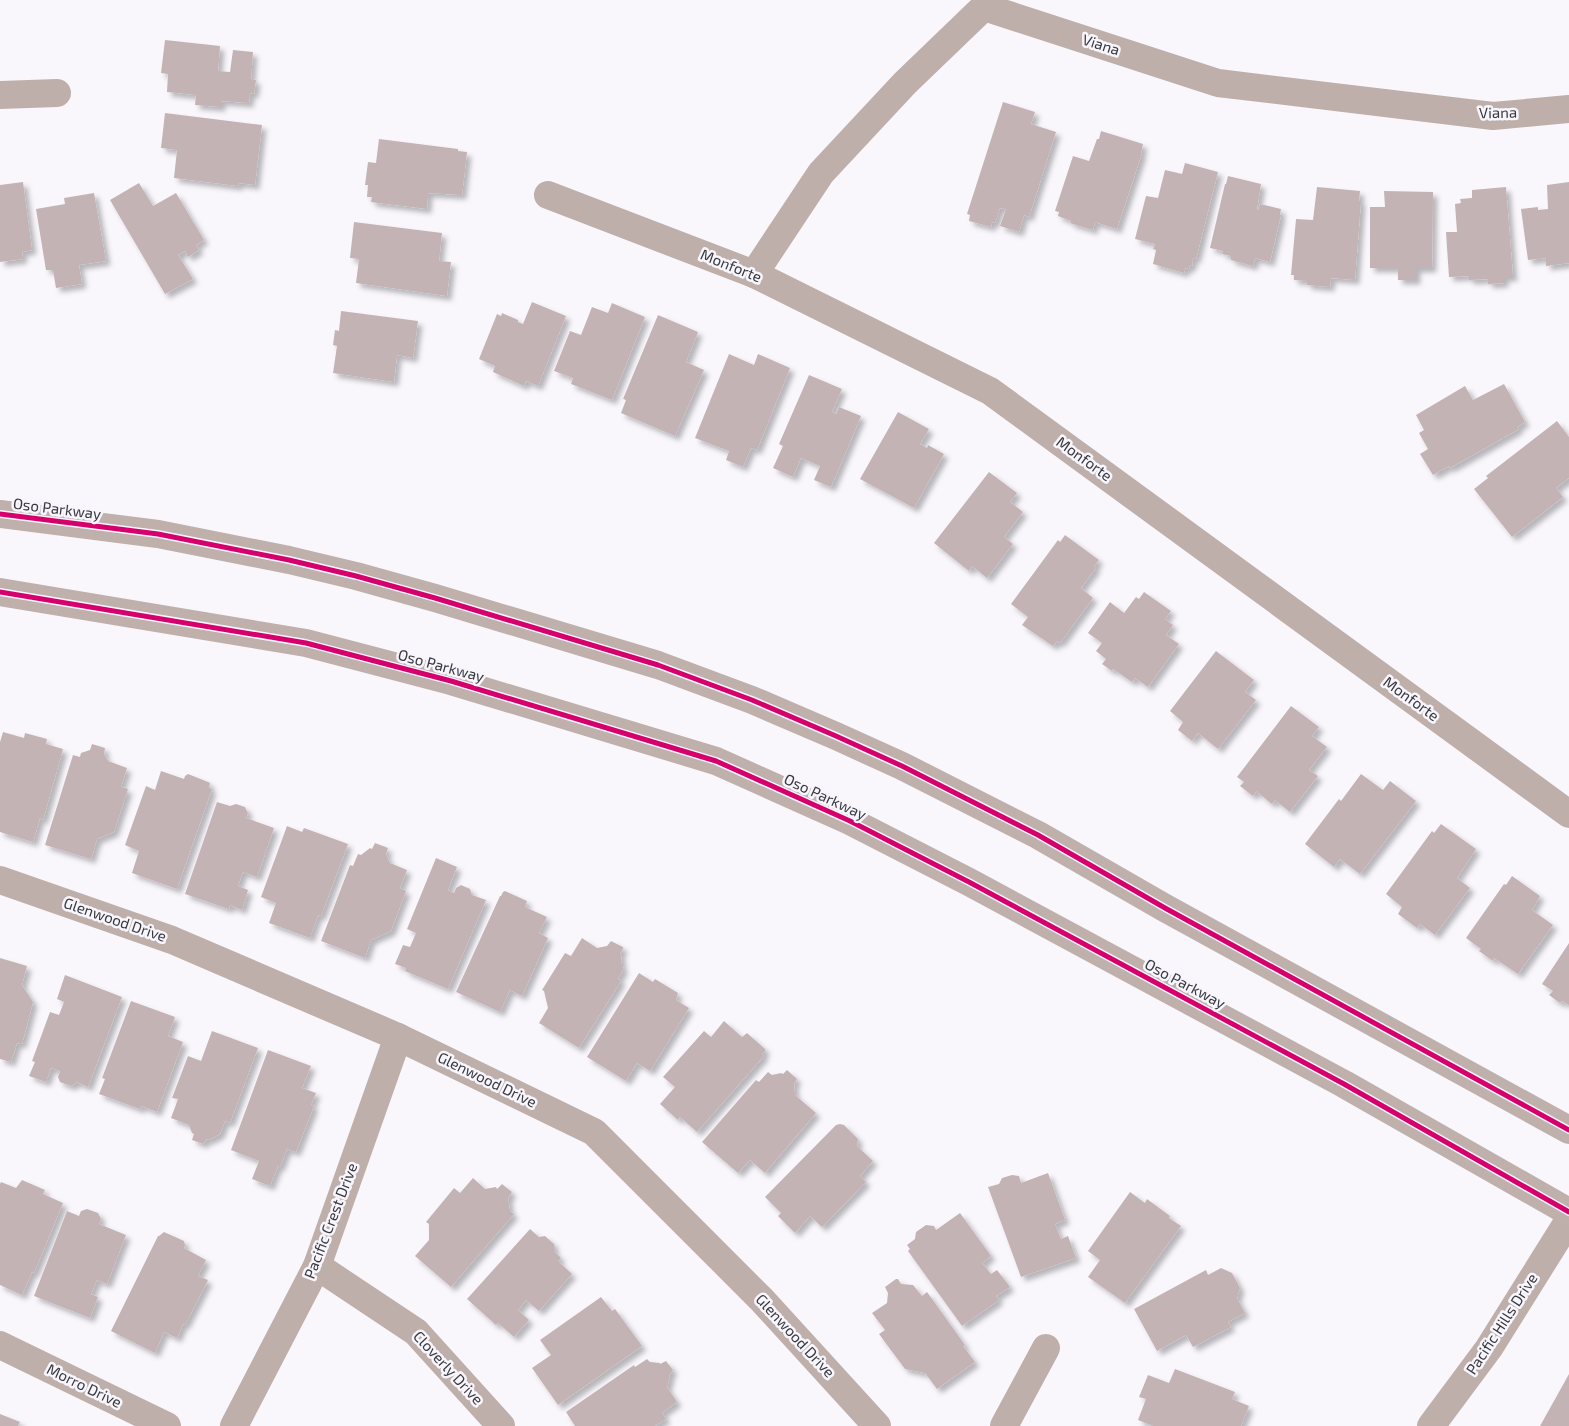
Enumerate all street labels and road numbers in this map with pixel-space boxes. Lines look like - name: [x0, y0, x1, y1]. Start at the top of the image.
- street label: Viana: [1080, 30, 1122, 58]
- street label: Viana: [1479, 103, 1517, 121]
- street label: Monforte: [698, 245, 765, 285]
- street label: Monforte: [1053, 432, 1116, 484]
- street label: Oso Parkway: [12, 494, 102, 522]
- street label: Oso Parkway: [396, 645, 486, 685]
- street label: Monforte: [1380, 672, 1443, 724]
- street label: Oso Parkway: [781, 769, 869, 823]
- street label: Glenwood Drive: [62, 893, 169, 945]
- street label: Oso Parkway: [1142, 954, 1229, 1012]
- street label: Glenwood Drive: [435, 1047, 540, 1111]
- street label: Pacific Crest Drive: [300, 1160, 360, 1281]
- street label: Pacific Hills Drive: [1462, 1269, 1541, 1377]
- street label: Glenwood Drive: [752, 1290, 839, 1381]
- street label: Cloverly Drive: [410, 1327, 487, 1408]
- street label: Morro Drive: [44, 1359, 125, 1411]

